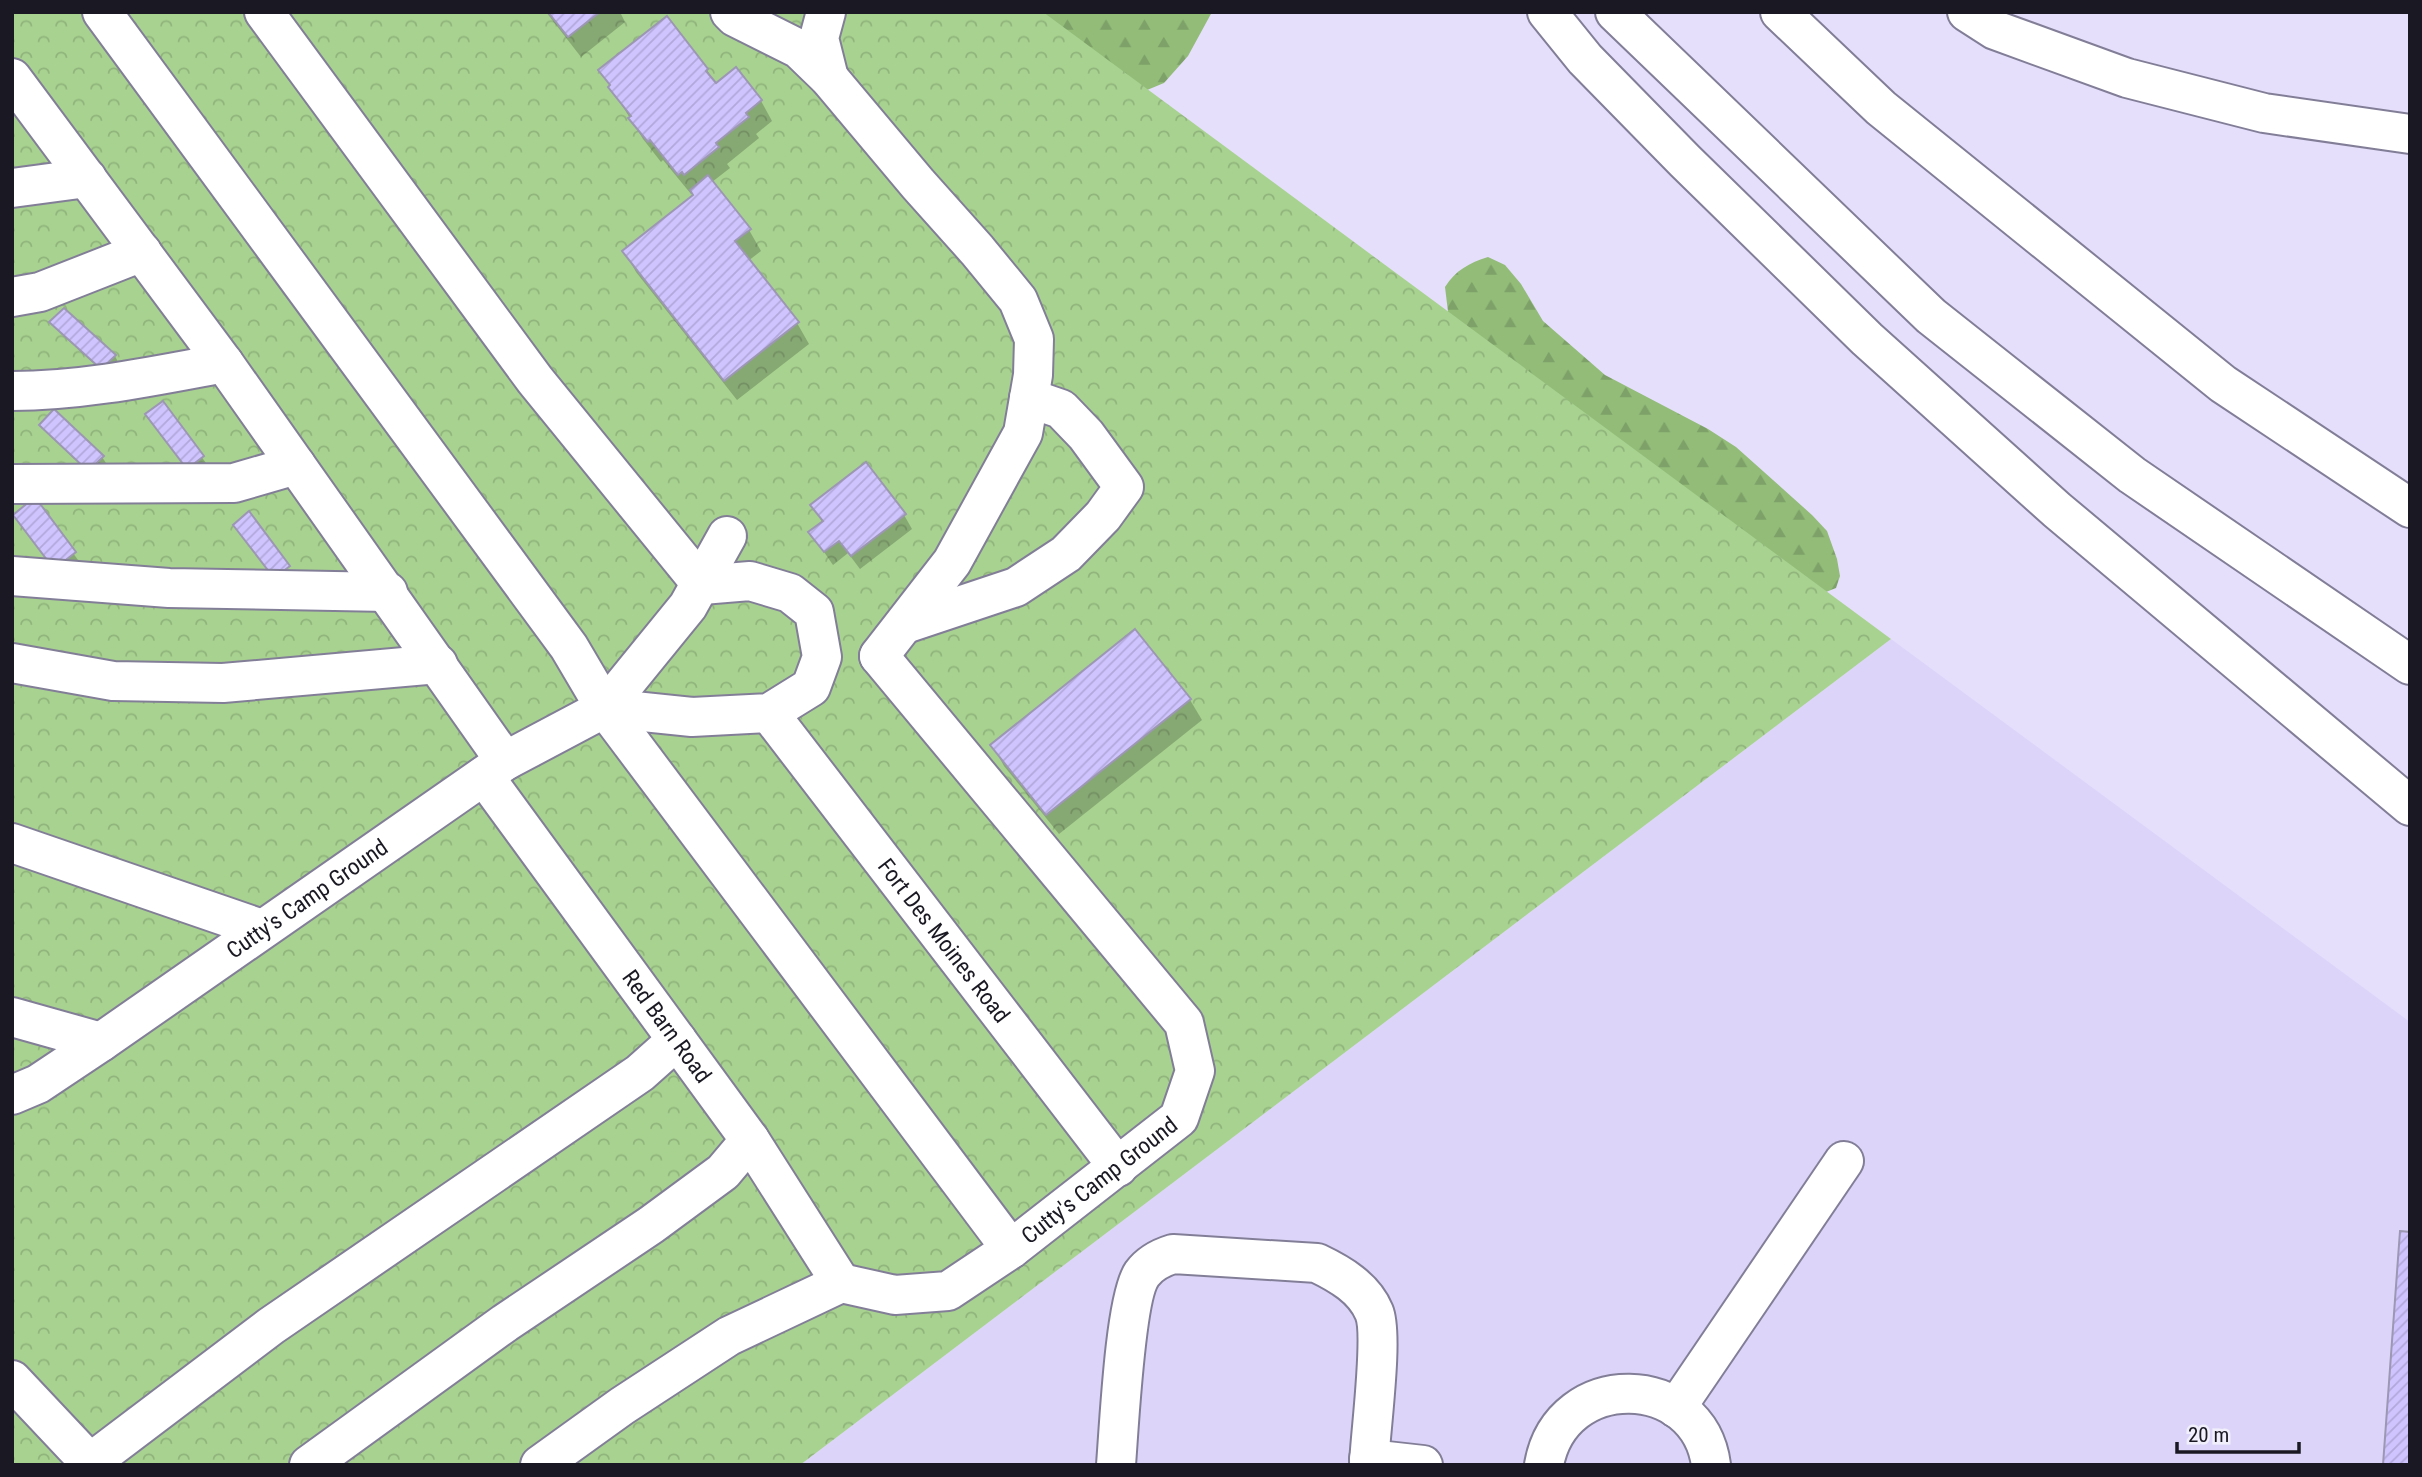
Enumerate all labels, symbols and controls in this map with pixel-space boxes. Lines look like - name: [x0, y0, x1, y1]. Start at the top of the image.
- street label: Cutty's Camp Ground: [221, 833, 393, 964]
- street label: Fort Des Moines Road: [872, 853, 1016, 1028]
- street label: Red Barn Road: [617, 965, 717, 1088]
- street label: Cutty's Camp Ground: [1016, 1111, 1183, 1249]
- scale bar: [2177, 1410, 2300, 1454]
- text: 20 m: [2188, 1423, 2229, 1447]

